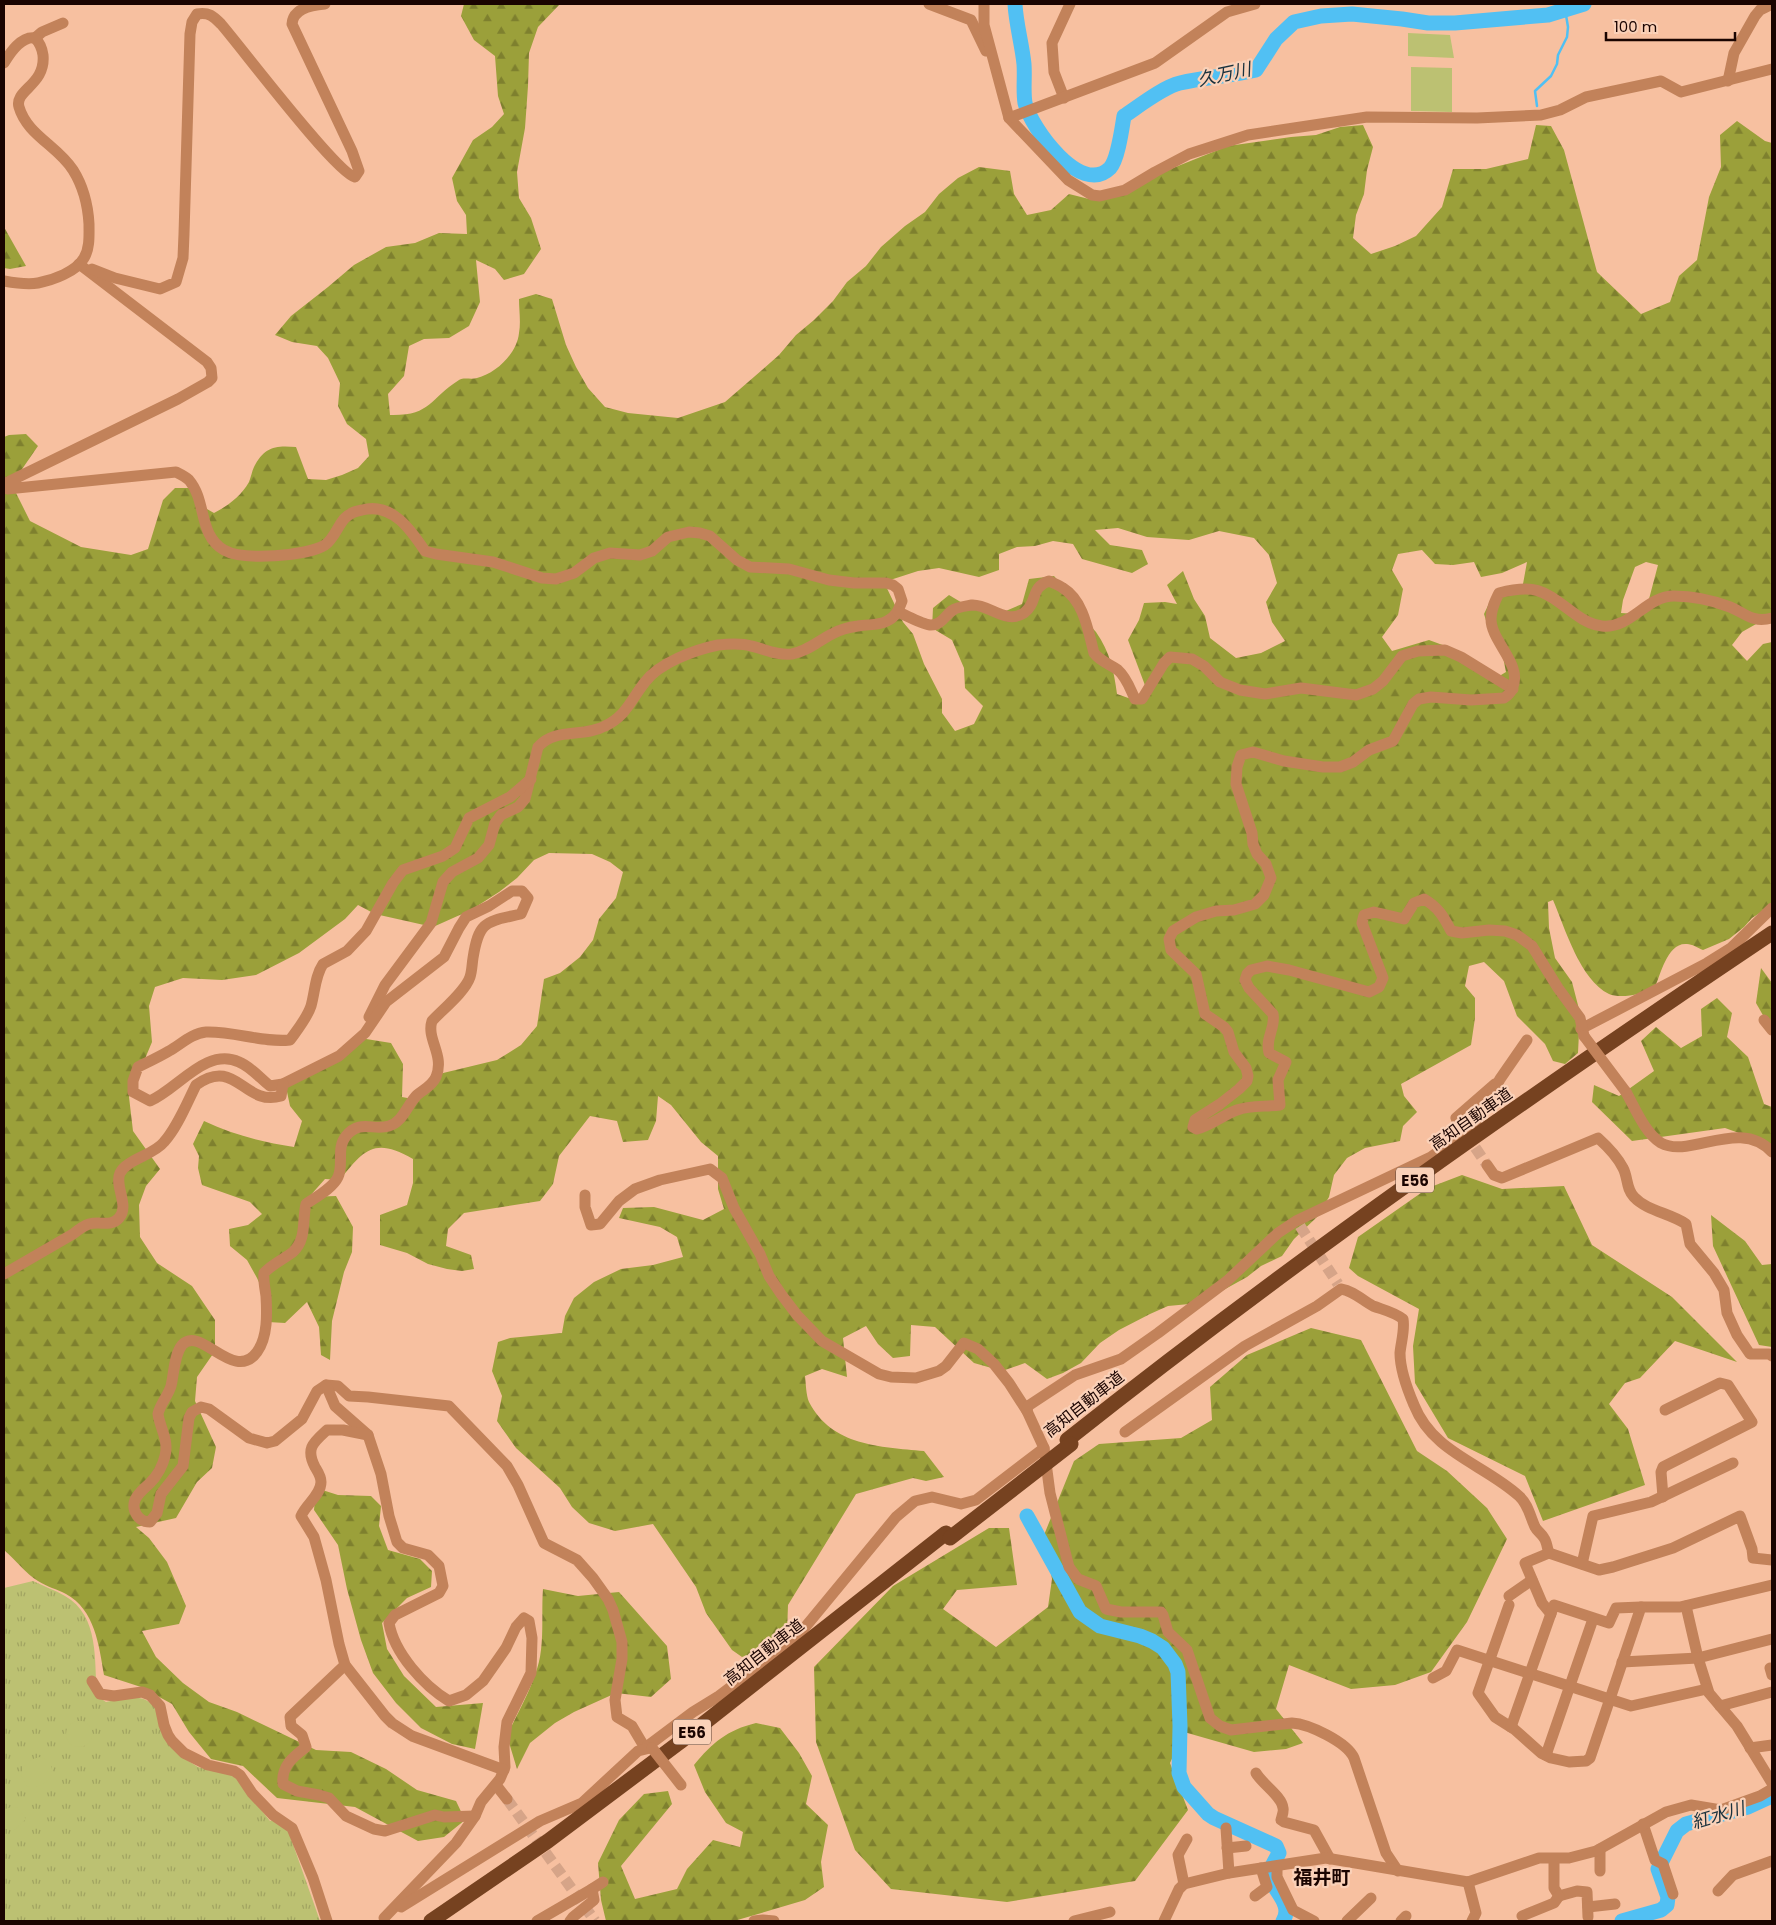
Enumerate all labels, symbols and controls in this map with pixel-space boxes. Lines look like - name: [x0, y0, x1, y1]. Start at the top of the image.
- scale bar: [1606, 10, 1735, 42]
- text: 100 m: [1614, 16, 1657, 37]
- water label: 久万川: [1195, 56, 1255, 92]
- street label: 高知自動車道: [1425, 1082, 1517, 1156]
- road number: E56: [1396, 1168, 1434, 1192]
- street label: 高知自動車道: [1039, 1365, 1129, 1443]
- street label: 高知自動車道: [719, 1613, 809, 1691]
- road number: E56: [673, 1720, 711, 1744]
- water label: 紅水川: [1689, 1795, 1749, 1834]
- district label: 福井町: [1293, 1864, 1351, 1891]

